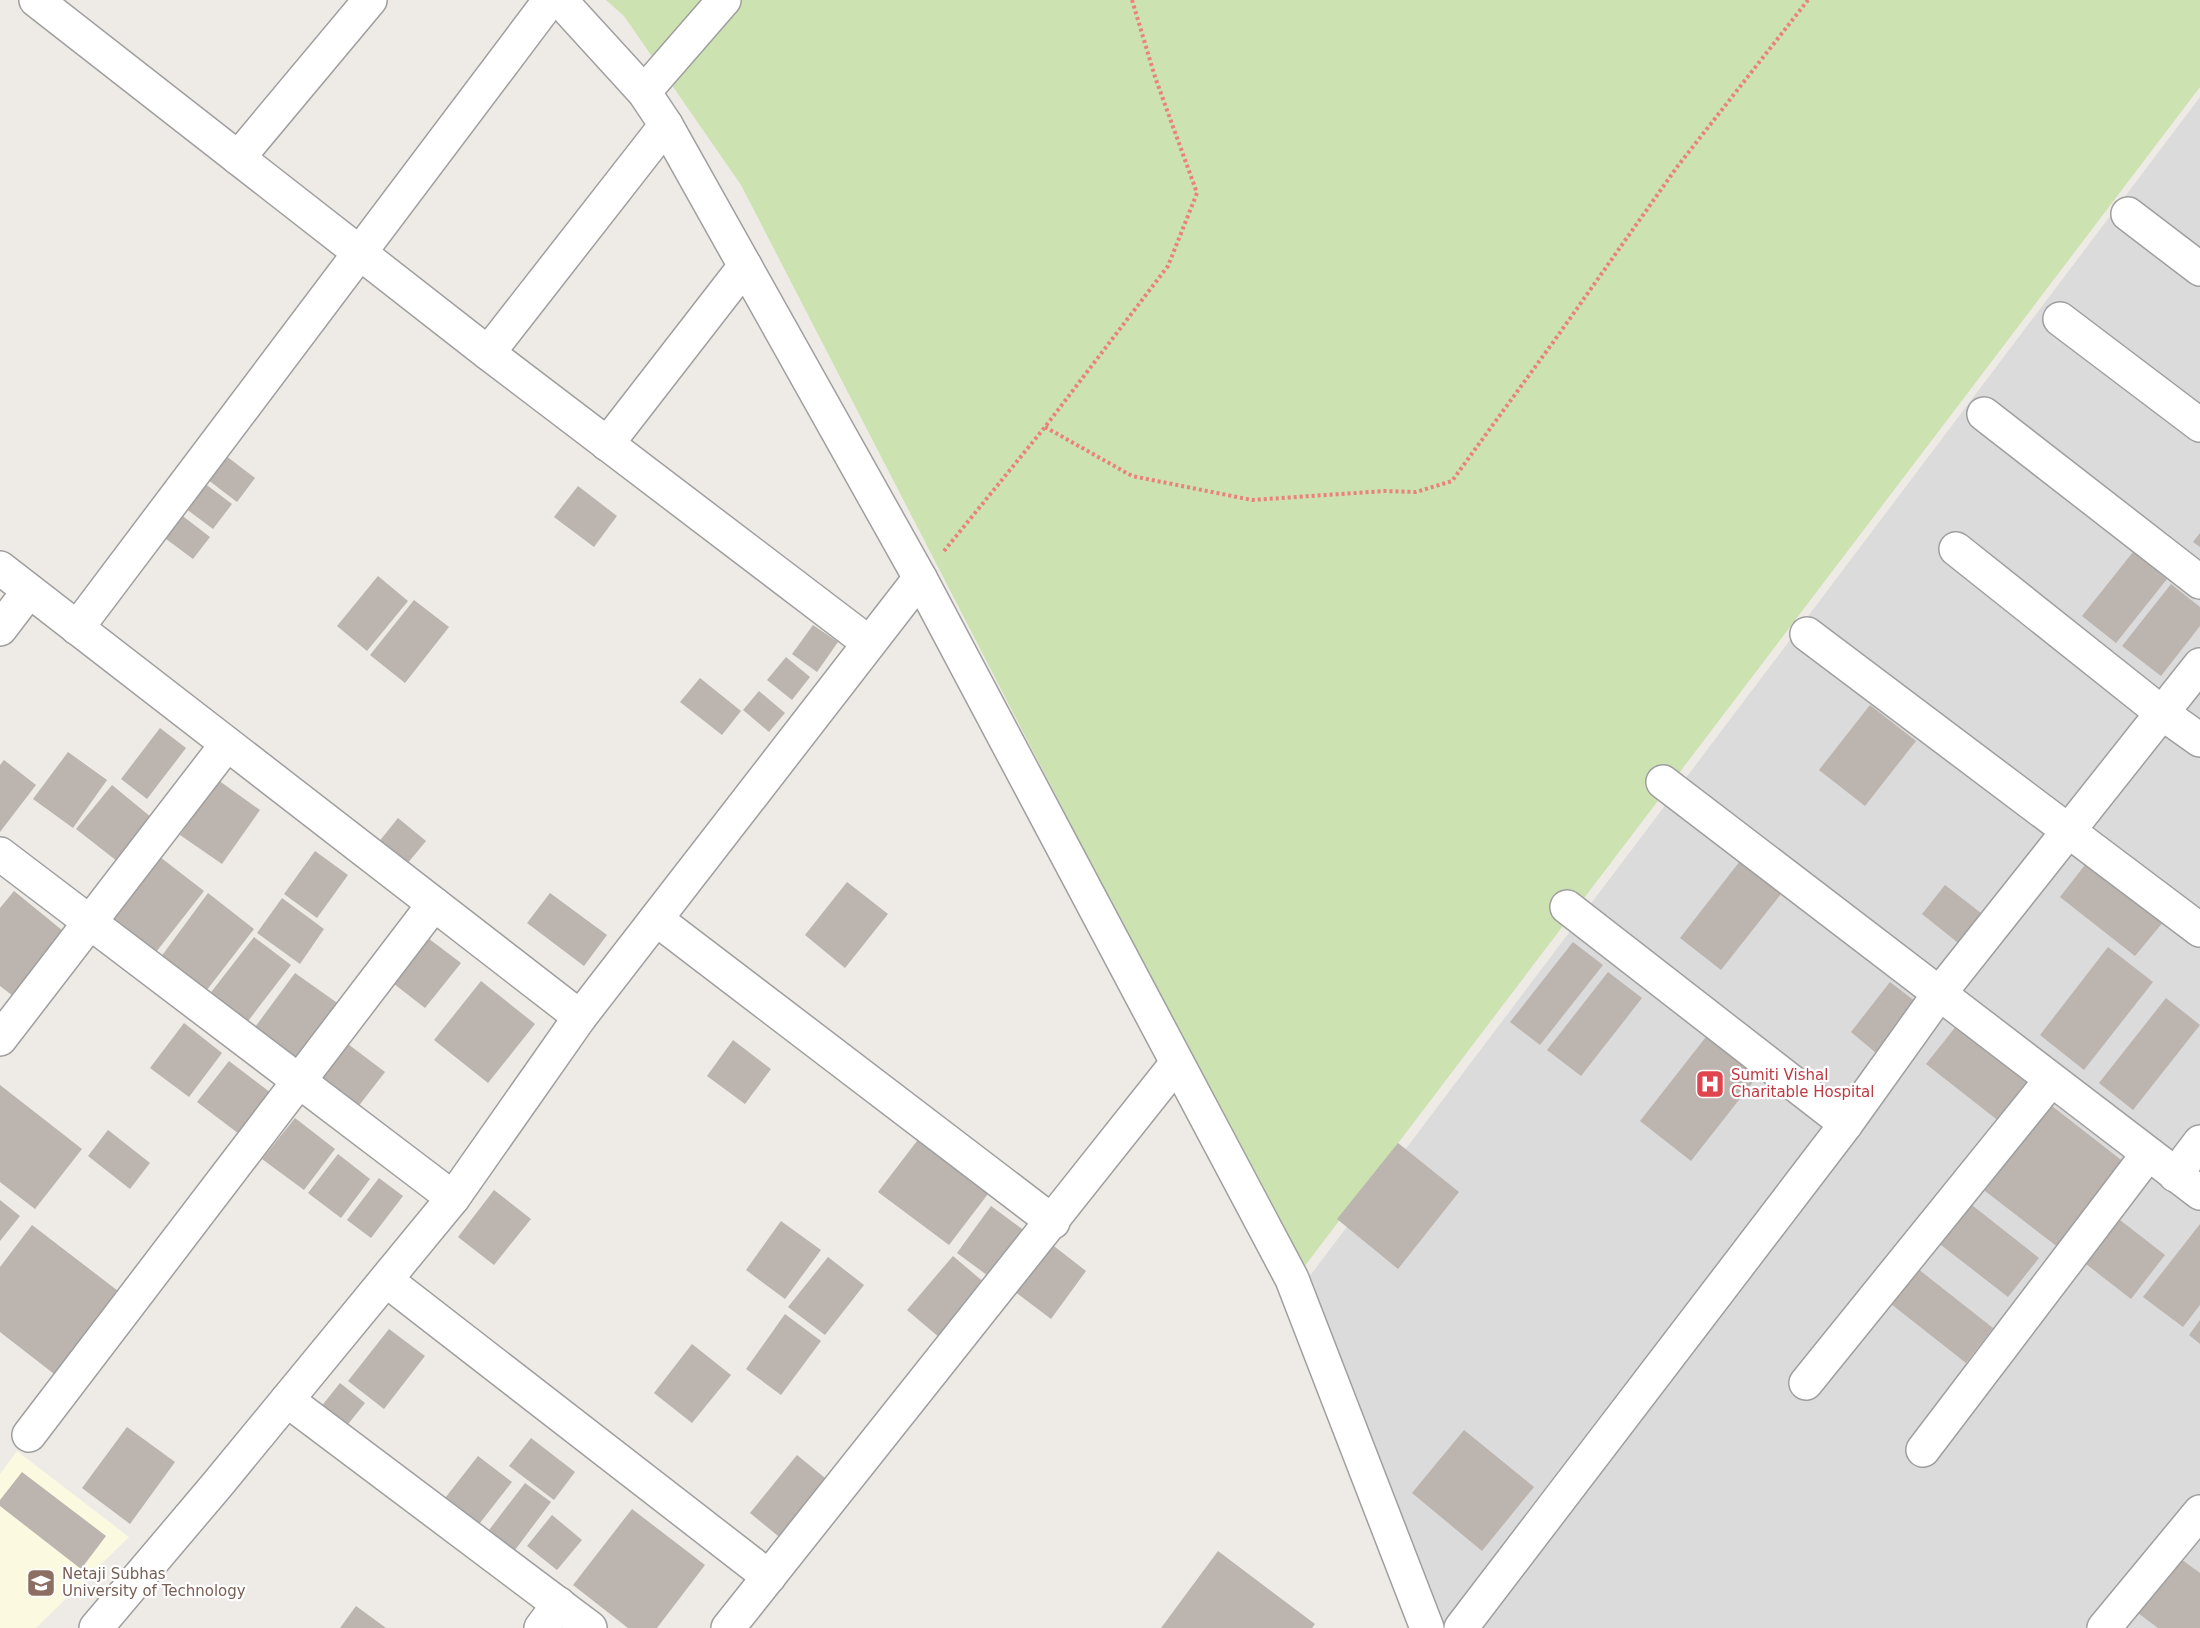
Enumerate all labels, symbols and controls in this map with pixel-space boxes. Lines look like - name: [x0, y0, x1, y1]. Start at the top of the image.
- place label: Sumiti Vishal Charitable Hospital: [1731, 1066, 1874, 1101]
- hospital icon: Sumiti Vishal Charitable Hospital: [1694, 1068, 1726, 1100]
- place label: Netaji Subhas University of Technology: [62, 1565, 246, 1600]
- school or university icon: Netaji Subhas University of Technology: [25, 1567, 57, 1599]

